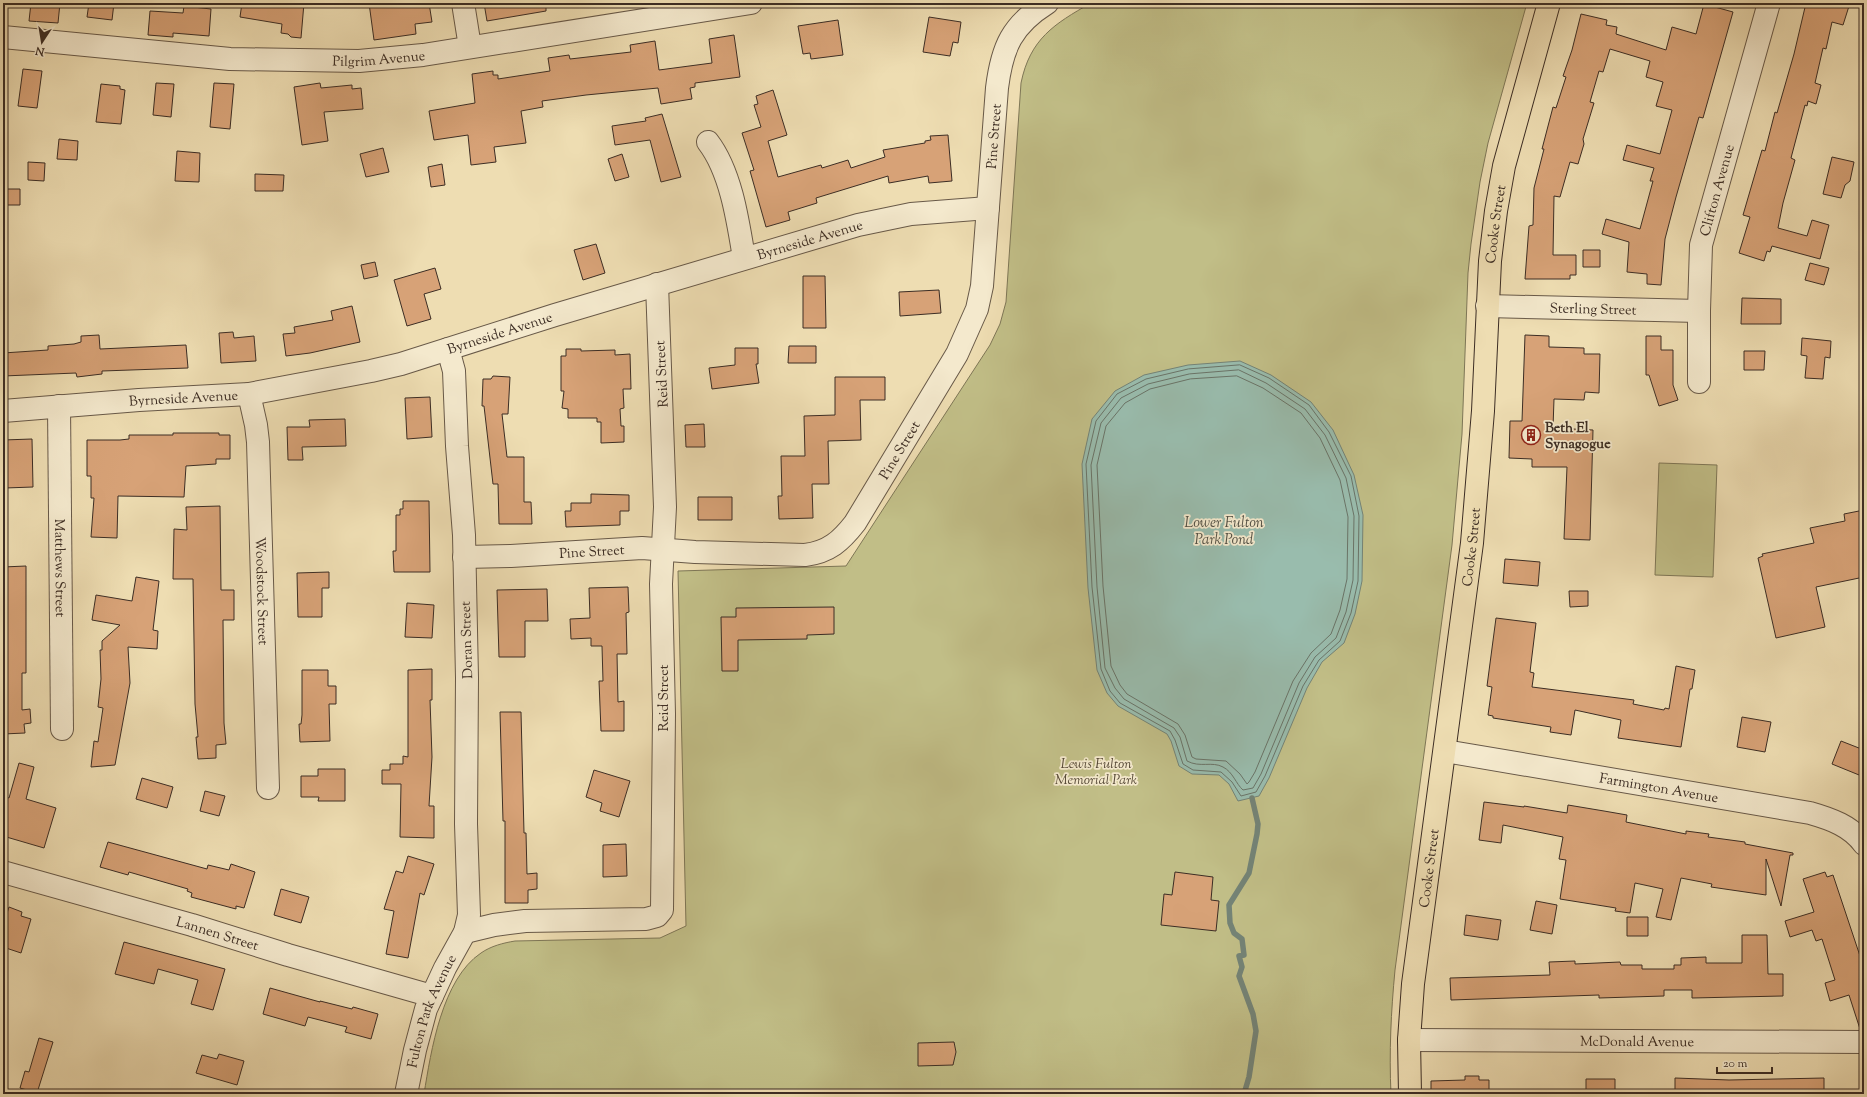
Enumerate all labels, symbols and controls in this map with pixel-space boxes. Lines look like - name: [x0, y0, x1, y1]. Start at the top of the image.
- north arrow: [22, 22, 62, 62]
- text: N: [34, 42, 47, 60]
- street label: Pilgrim Avenue: [332, 47, 426, 73]
- street label: Pine Street: [983, 103, 1008, 170]
- street label: Clifton Avenue: [1696, 142, 1741, 239]
- street label: Cooke Street: [1482, 183, 1513, 265]
- street label: Byrneside Avenue: [755, 216, 865, 266]
- street label: Sterling Street: [1549, 299, 1637, 322]
- street label: Byrneside Avenue: [445, 308, 555, 361]
- street label: Reid Street: [651, 340, 675, 408]
- street label: Byrneside Avenue: [128, 387, 239, 413]
- street label: Pine Street: [875, 418, 926, 484]
- place label: Beth El Synagogue: [1545, 419, 1611, 455]
- building icon: Beth El Synagogue: [1520, 424, 1542, 446]
- street label: Cooke Street: [1458, 507, 1487, 588]
- water label: Lower Fulton Park Pond: [1184, 513, 1264, 551]
- street label: Matthews Street: [48, 519, 69, 618]
- street label: Woodstock Street: [249, 537, 272, 646]
- street label: Pine Street: [559, 541, 625, 565]
- street label: Doran Street: [457, 600, 479, 679]
- street label: Reid Street: [655, 664, 675, 732]
- park label: Lewis Fulton Memorial Park: [1055, 755, 1138, 791]
- street label: Farmington Avenue: [1598, 769, 1720, 809]
- street label: Cooke Street: [1415, 828, 1446, 909]
- street label: Lannen Street: [173, 913, 261, 957]
- street label: Fulton Park Avenue: [404, 952, 462, 1070]
- street label: McDonald Avenue: [1580, 1033, 1694, 1053]
- scale bar: [1717, 1049, 1772, 1075]
- text: 20 m: [1723, 1055, 1748, 1073]

